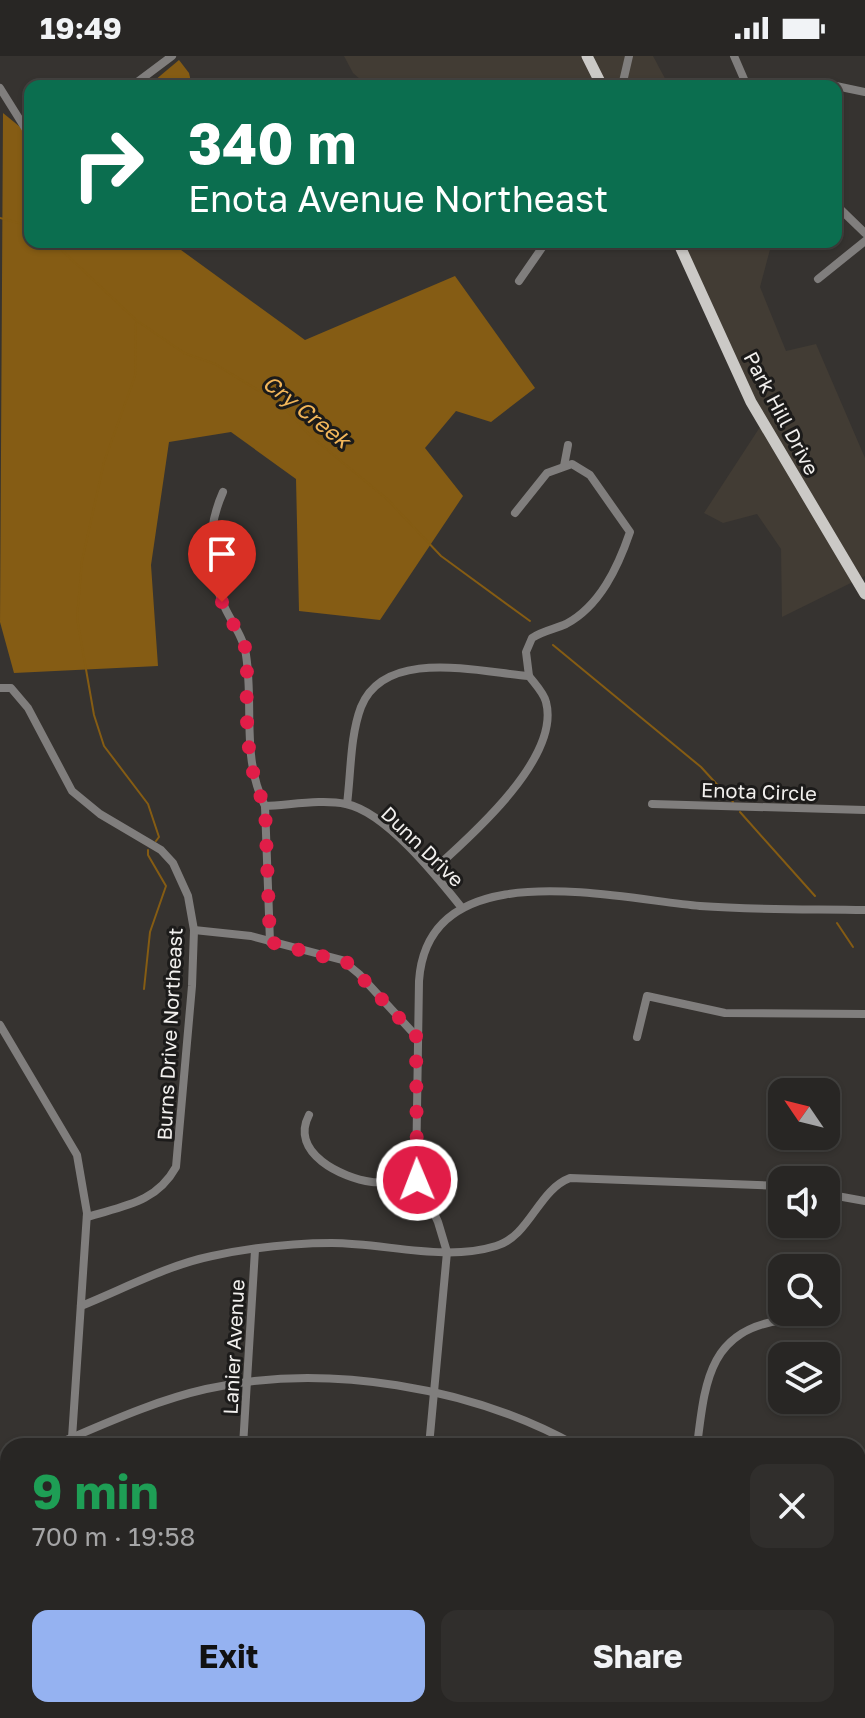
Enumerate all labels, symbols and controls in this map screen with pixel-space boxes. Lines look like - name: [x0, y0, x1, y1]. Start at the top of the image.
- text: 19:49: [40, 10, 122, 46]
- text: 340 m: [188, 109, 357, 176]
- icon: right: [56, 112, 160, 216]
- text: Enota Avenue Northeast: [188, 177, 608, 220]
- street label: Park Hill Drive: [739, 347, 825, 479]
- water label: Cry Creek: [258, 369, 358, 455]
- pin: [188, 520, 256, 602]
- icon: arrive: [200, 532, 244, 576]
- street label: Enota Circle: [701, 777, 817, 805]
- street label: Dunn Drive: [377, 801, 469, 891]
- street label: Burns Drive Northeast: [151, 927, 187, 1141]
- north arrow: [768, 1078, 840, 1150]
- map controls: [768, 1078, 840, 1414]
- position arrow: [375, 1138, 459, 1222]
- button: sound: [768, 1166, 840, 1238]
- button: search: [768, 1254, 840, 1326]
- street label: Lanier Avenue: [217, 1279, 249, 1415]
- button: layers: [768, 1342, 840, 1414]
- text: 9 min: [32, 1462, 159, 1520]
- button: close: [750, 1464, 834, 1548]
- text: 700 m · 19:58: [32, 1521, 195, 1552]
- button: Exit: [32, 1610, 425, 1702]
- button: Share: [441, 1610, 834, 1702]

